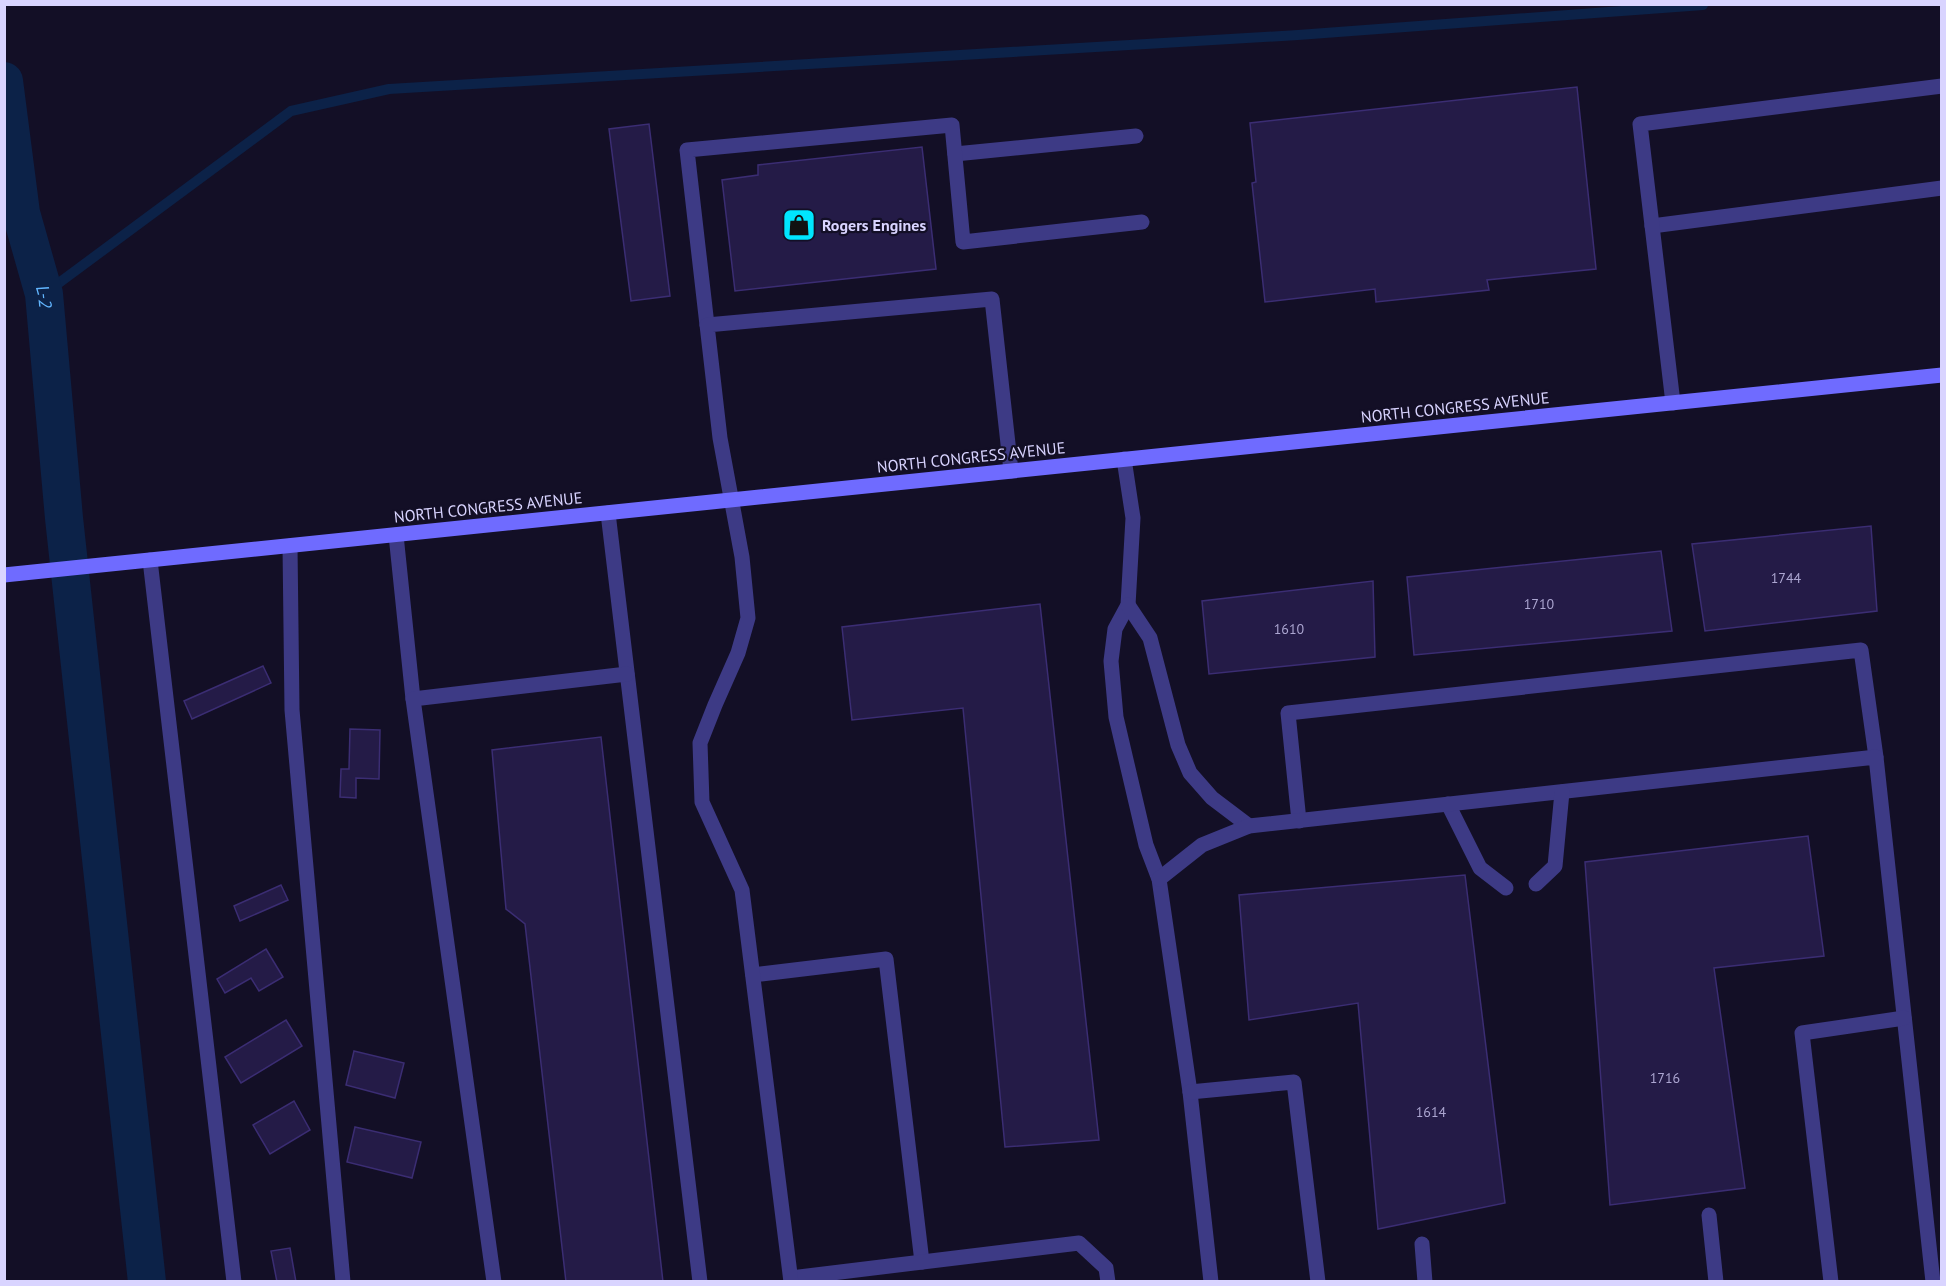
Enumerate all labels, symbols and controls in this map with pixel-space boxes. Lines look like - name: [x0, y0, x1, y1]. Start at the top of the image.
- shop icon: Rogers Engines: [781, 207, 817, 243]
- place label: Rogers Engines: [822, 215, 926, 235]
- water label: L-2: [31, 282, 57, 310]
- street label: NORTH CONGRESS AVENUE: [1360, 387, 1550, 427]
- street label: NORTH CONGRESS AVENUE: [876, 437, 1066, 477]
- street label: NORTH CONGRESS AVENUE: [393, 487, 583, 527]
- house number: 1744: [1771, 569, 1802, 587]
- house number: 1710: [1524, 595, 1555, 613]
- house number: 1610: [1274, 620, 1305, 638]
- house number: 1716: [1650, 1069, 1680, 1087]
- house number: 1614: [1416, 1103, 1447, 1121]

